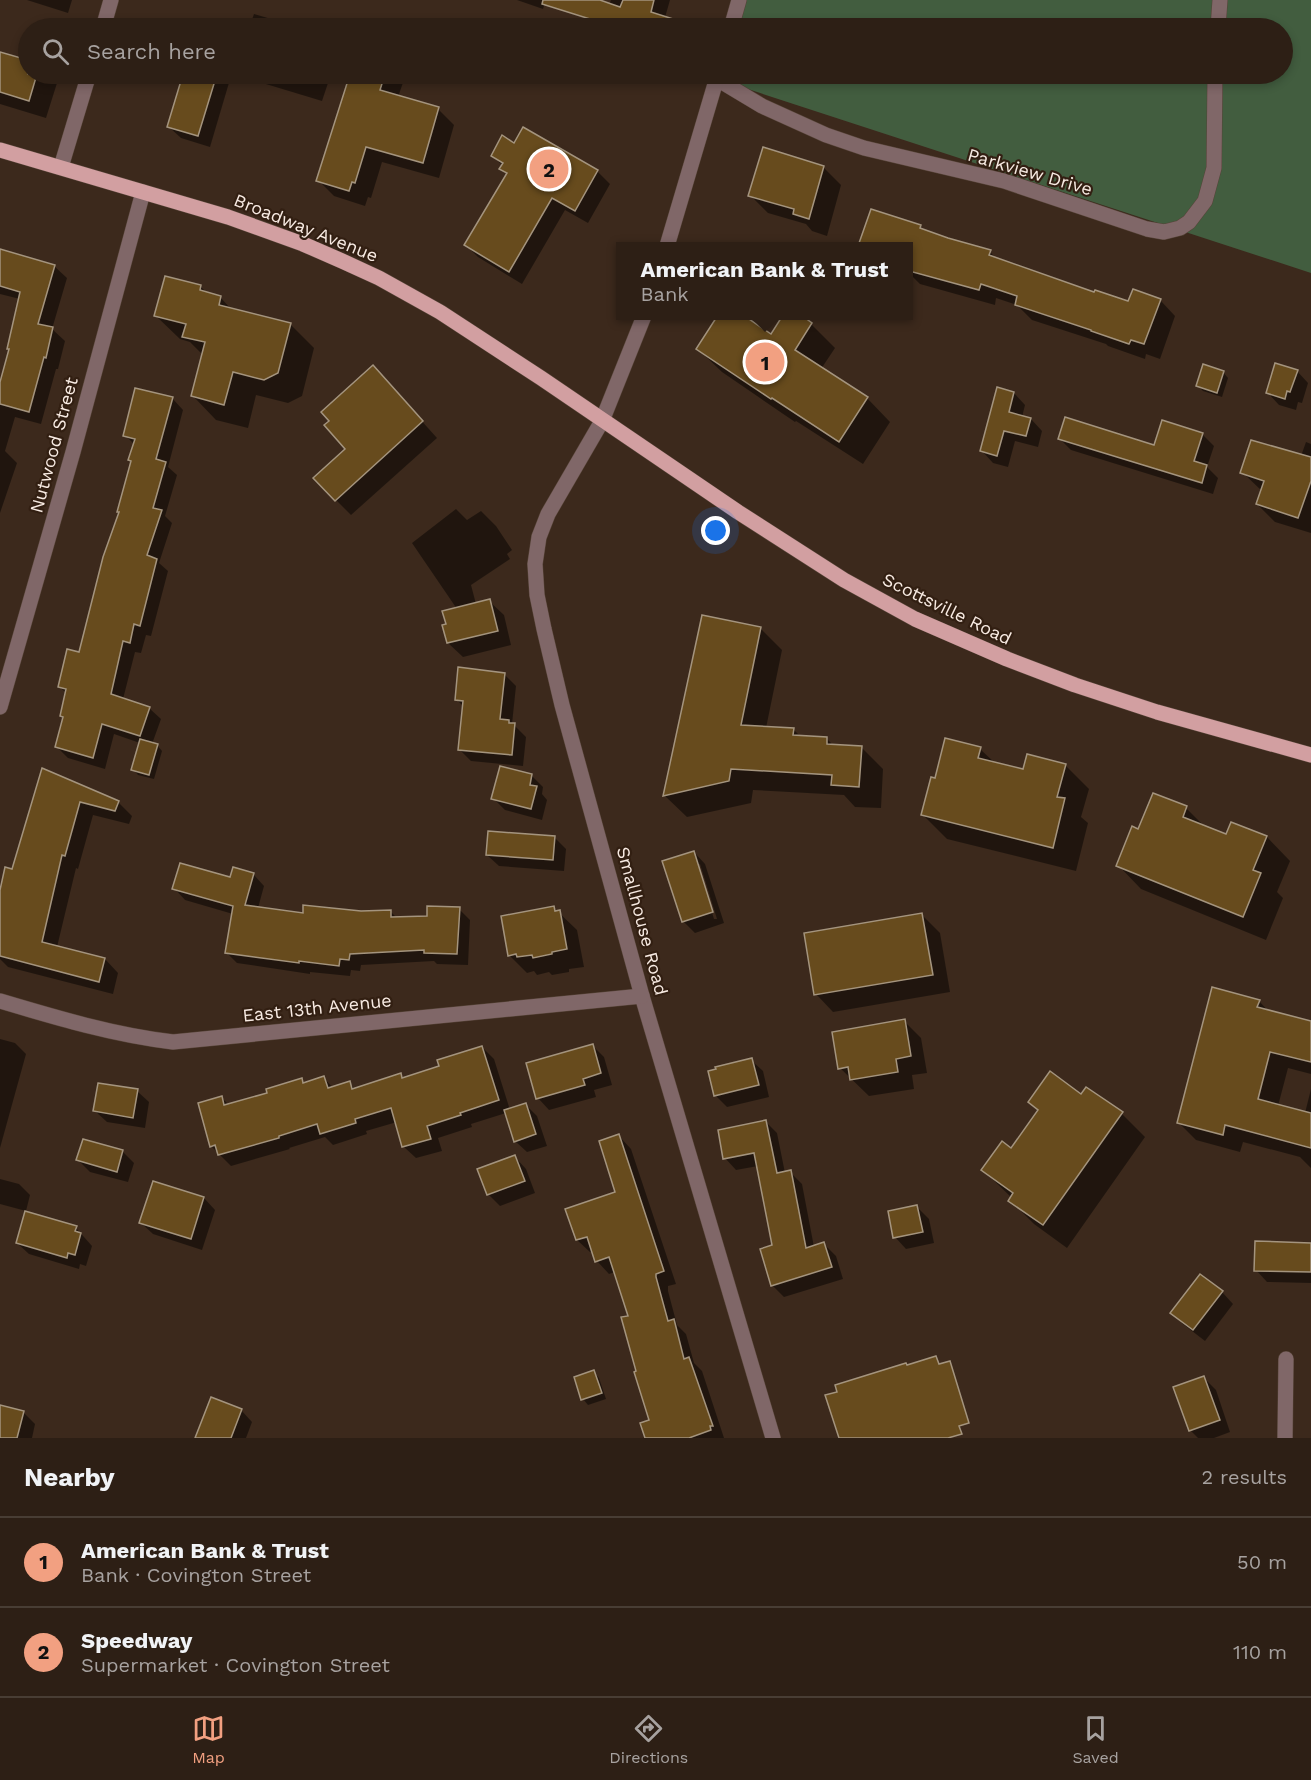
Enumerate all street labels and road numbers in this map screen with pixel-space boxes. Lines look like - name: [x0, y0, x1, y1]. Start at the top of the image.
- street label: Parkview Drive: [965, 144, 1095, 199]
- street label: Broadway Avenue: [231, 189, 381, 266]
- street label: Nutwood Street: [25, 374, 82, 515]
- street label: Scottsville Road: [879, 568, 1015, 649]
- street label: Smallhouse Road: [613, 844, 672, 997]
- street label: East 13th Avenue: [241, 989, 393, 1026]

